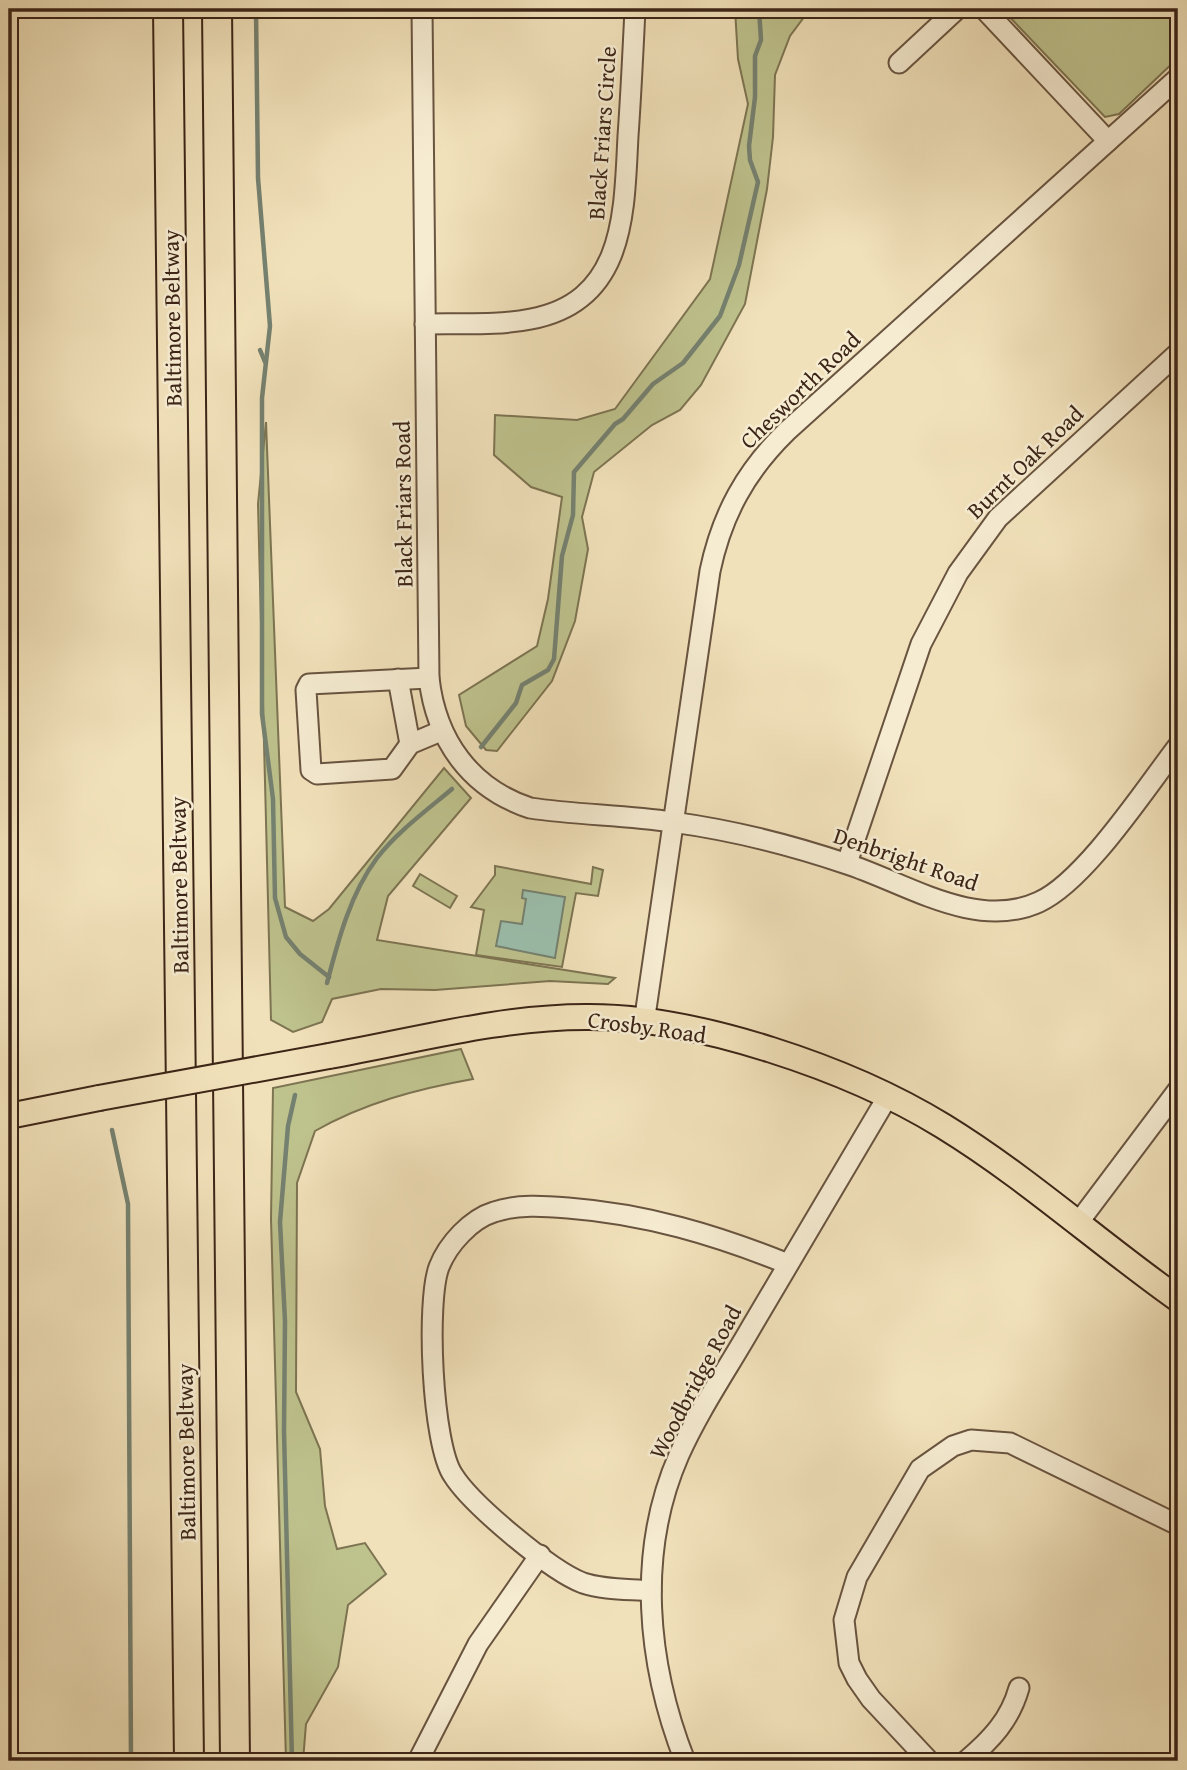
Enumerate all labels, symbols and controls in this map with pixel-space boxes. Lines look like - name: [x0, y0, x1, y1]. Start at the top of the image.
- street label: Black Friars Circle: [579, 45, 624, 221]
- street label: Baltimore Beltway: [153, 229, 190, 407]
- street label: Chesworth Road: [732, 323, 868, 456]
- street label: Burnt Oak Road: [959, 397, 1091, 526]
- street label: Black Friars Road: [385, 420, 420, 588]
- street label: Baltimore Beltway: [160, 796, 197, 974]
- street label: Denbright Road: [829, 818, 984, 899]
- street label: Crosby Road: [586, 1002, 709, 1051]
- street label: Woodbridge Road: [640, 1298, 749, 1465]
- street label: Baltimore Beltway: [167, 1363, 204, 1541]

